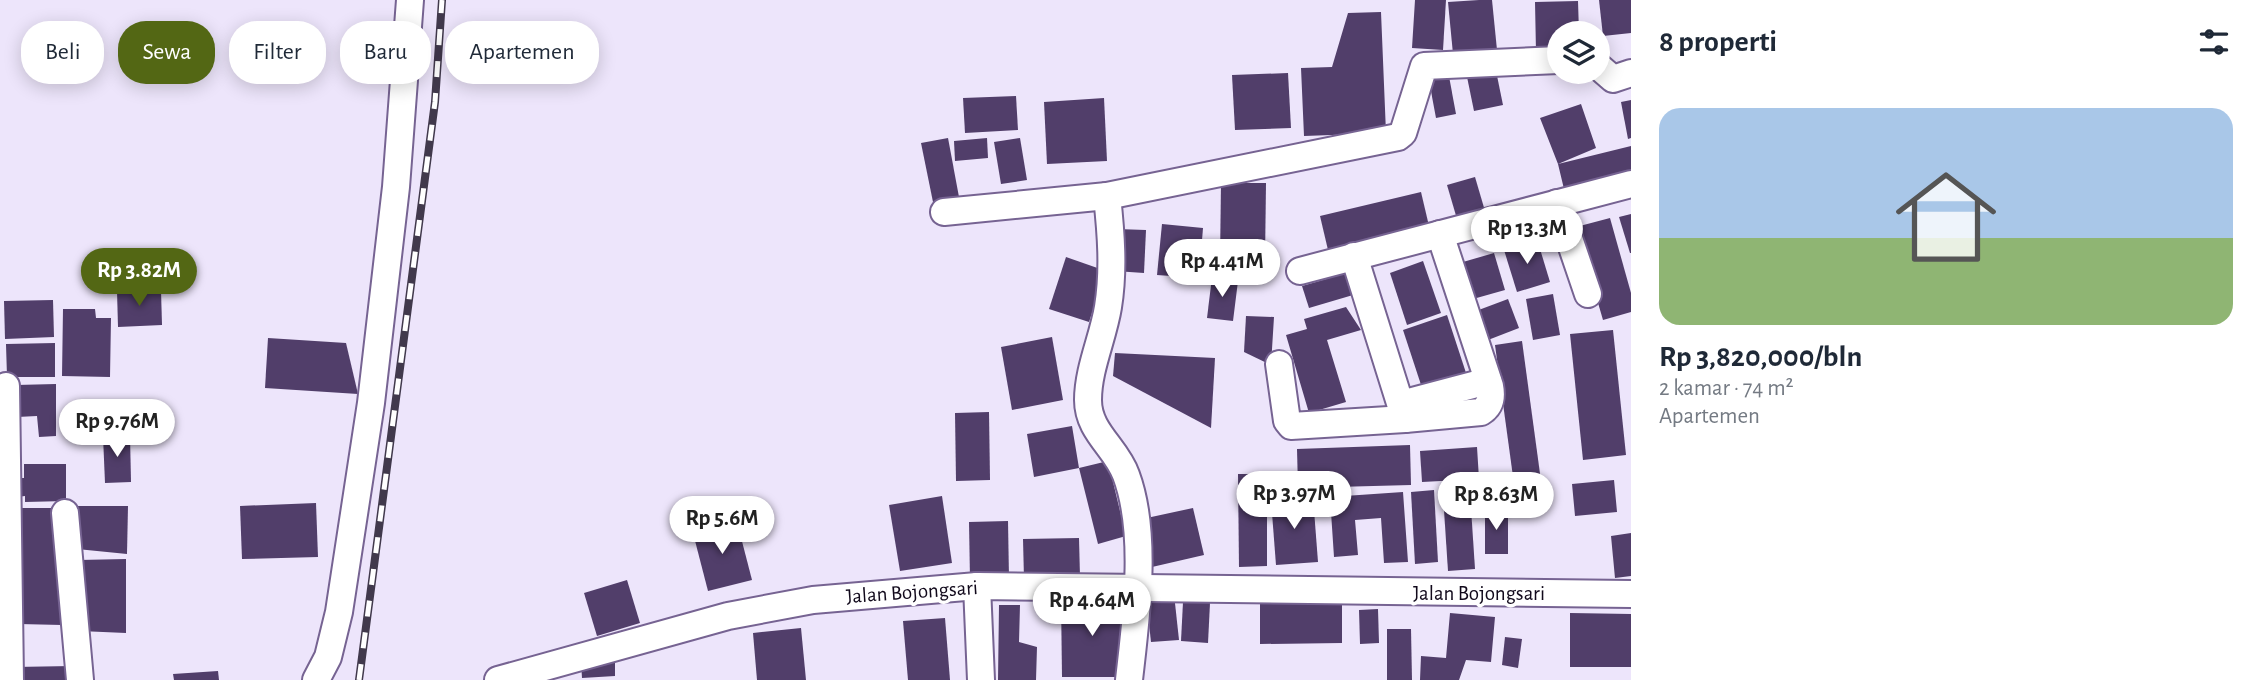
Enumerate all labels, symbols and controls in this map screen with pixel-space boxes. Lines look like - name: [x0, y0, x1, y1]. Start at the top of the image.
- chip: Beli: [21, 21, 104, 84]
- chip: Sewa: [118, 21, 215, 84]
- chip: Filter: [229, 21, 326, 84]
- chip: Baru: [340, 21, 431, 84]
- chip: Apartemen: [445, 21, 599, 84]
- map controls: [1547, 21, 1610, 84]
- button: layers: [1547, 21, 1610, 84]
- icon: filters: [2195, 23, 2233, 61]
- text: 8 properti: [1659, 27, 1777, 57]
- icon: home: [1883, 154, 2009, 280]
- pin: Rp 13.3M: [1455, 206, 1599, 266]
- text: Rp 13.3M: [1487, 217, 1567, 240]
- pin: Rp 4.41M: [1150, 240, 1294, 299]
- pin: Rp 3.82M: [67, 248, 211, 308]
- text: Rp 4.41M: [1180, 250, 1264, 273]
- text: Rp 3.82M: [97, 259, 181, 282]
- text: Rp 3,820,000/bln: [1659, 342, 1862, 372]
- text: 2 kamar · 74 m²: [1659, 377, 1794, 400]
- pin: Rp 9.76M: [45, 400, 189, 459]
- text: Apartemen: [1659, 405, 1760, 428]
- text: Rp 9.76M: [75, 410, 159, 433]
- pin: Rp 3.97M: [1222, 472, 1366, 531]
- pin: Rp 8.63M: [1424, 472, 1568, 532]
- text: Rp 3.97M: [1252, 482, 1336, 505]
- text: Rp 8.63M: [1454, 483, 1538, 506]
- pin: Rp 5.6M: [657, 496, 787, 556]
- text: Rp 5.6M: [685, 507, 759, 530]
- street label: Jalan Bojongsari: [845, 577, 979, 607]
- pin: Rp 4.64M: [1020, 578, 1164, 638]
- street label: Jalan Bojongsari: [1413, 583, 1545, 604]
- text: Rp 4.64M: [1049, 589, 1135, 612]

